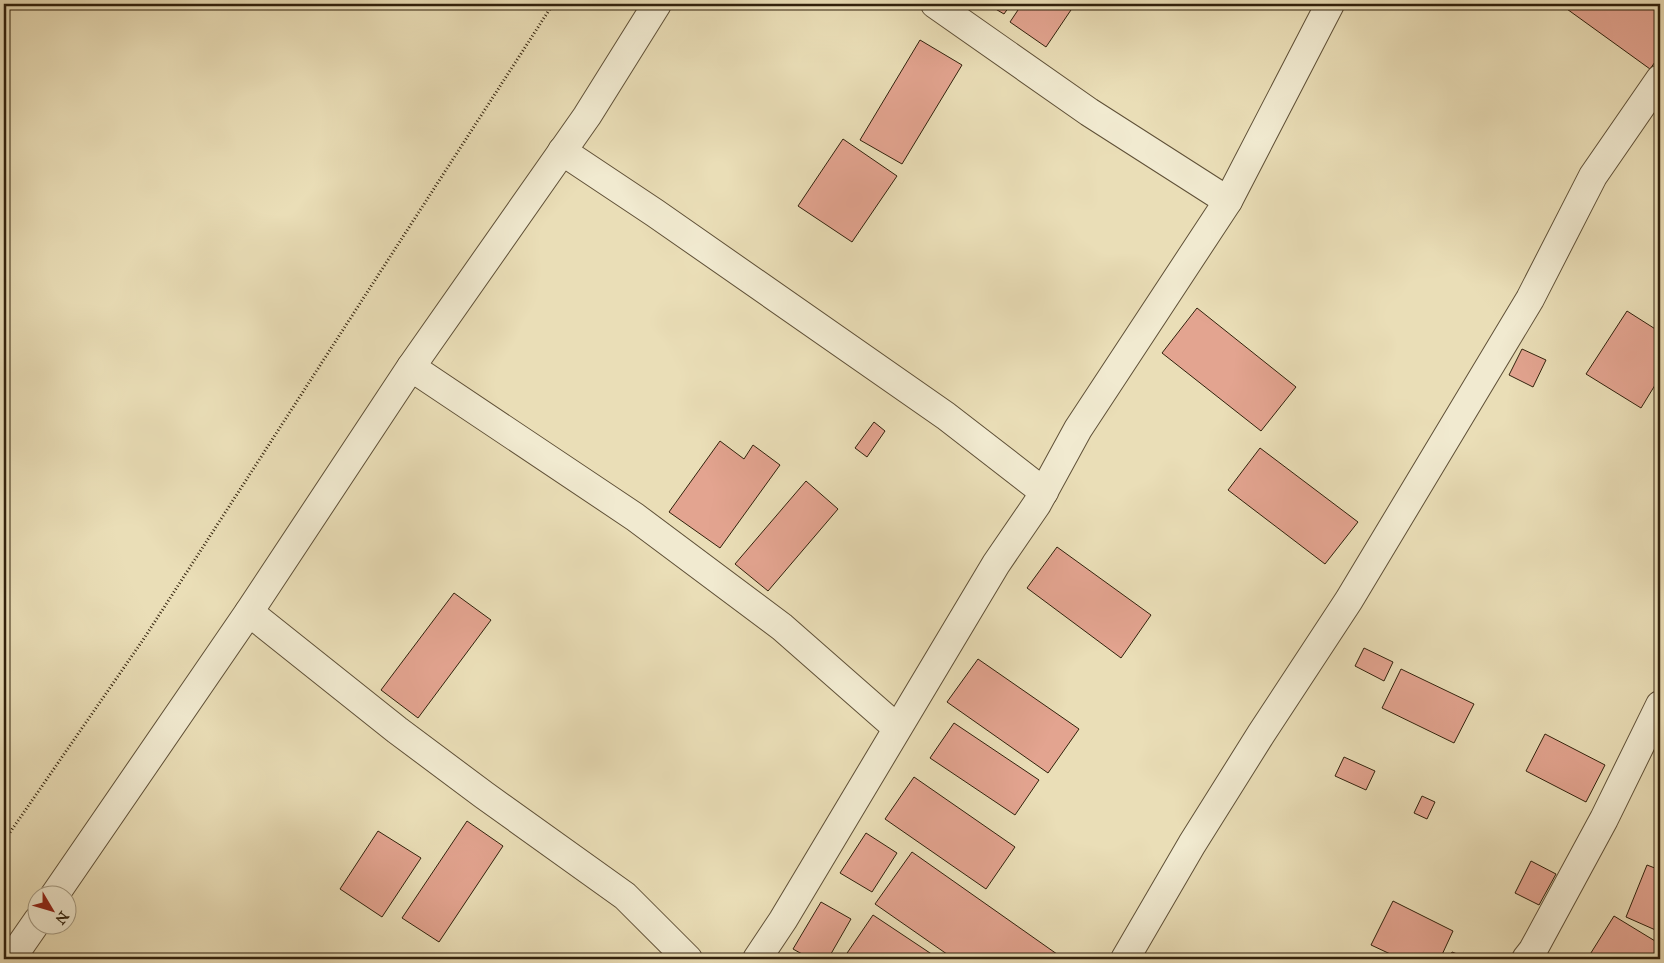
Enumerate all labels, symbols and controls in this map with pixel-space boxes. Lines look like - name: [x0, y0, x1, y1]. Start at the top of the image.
- north arrow: [28, 886, 78, 936]
- text: N: [51, 908, 72, 928]

